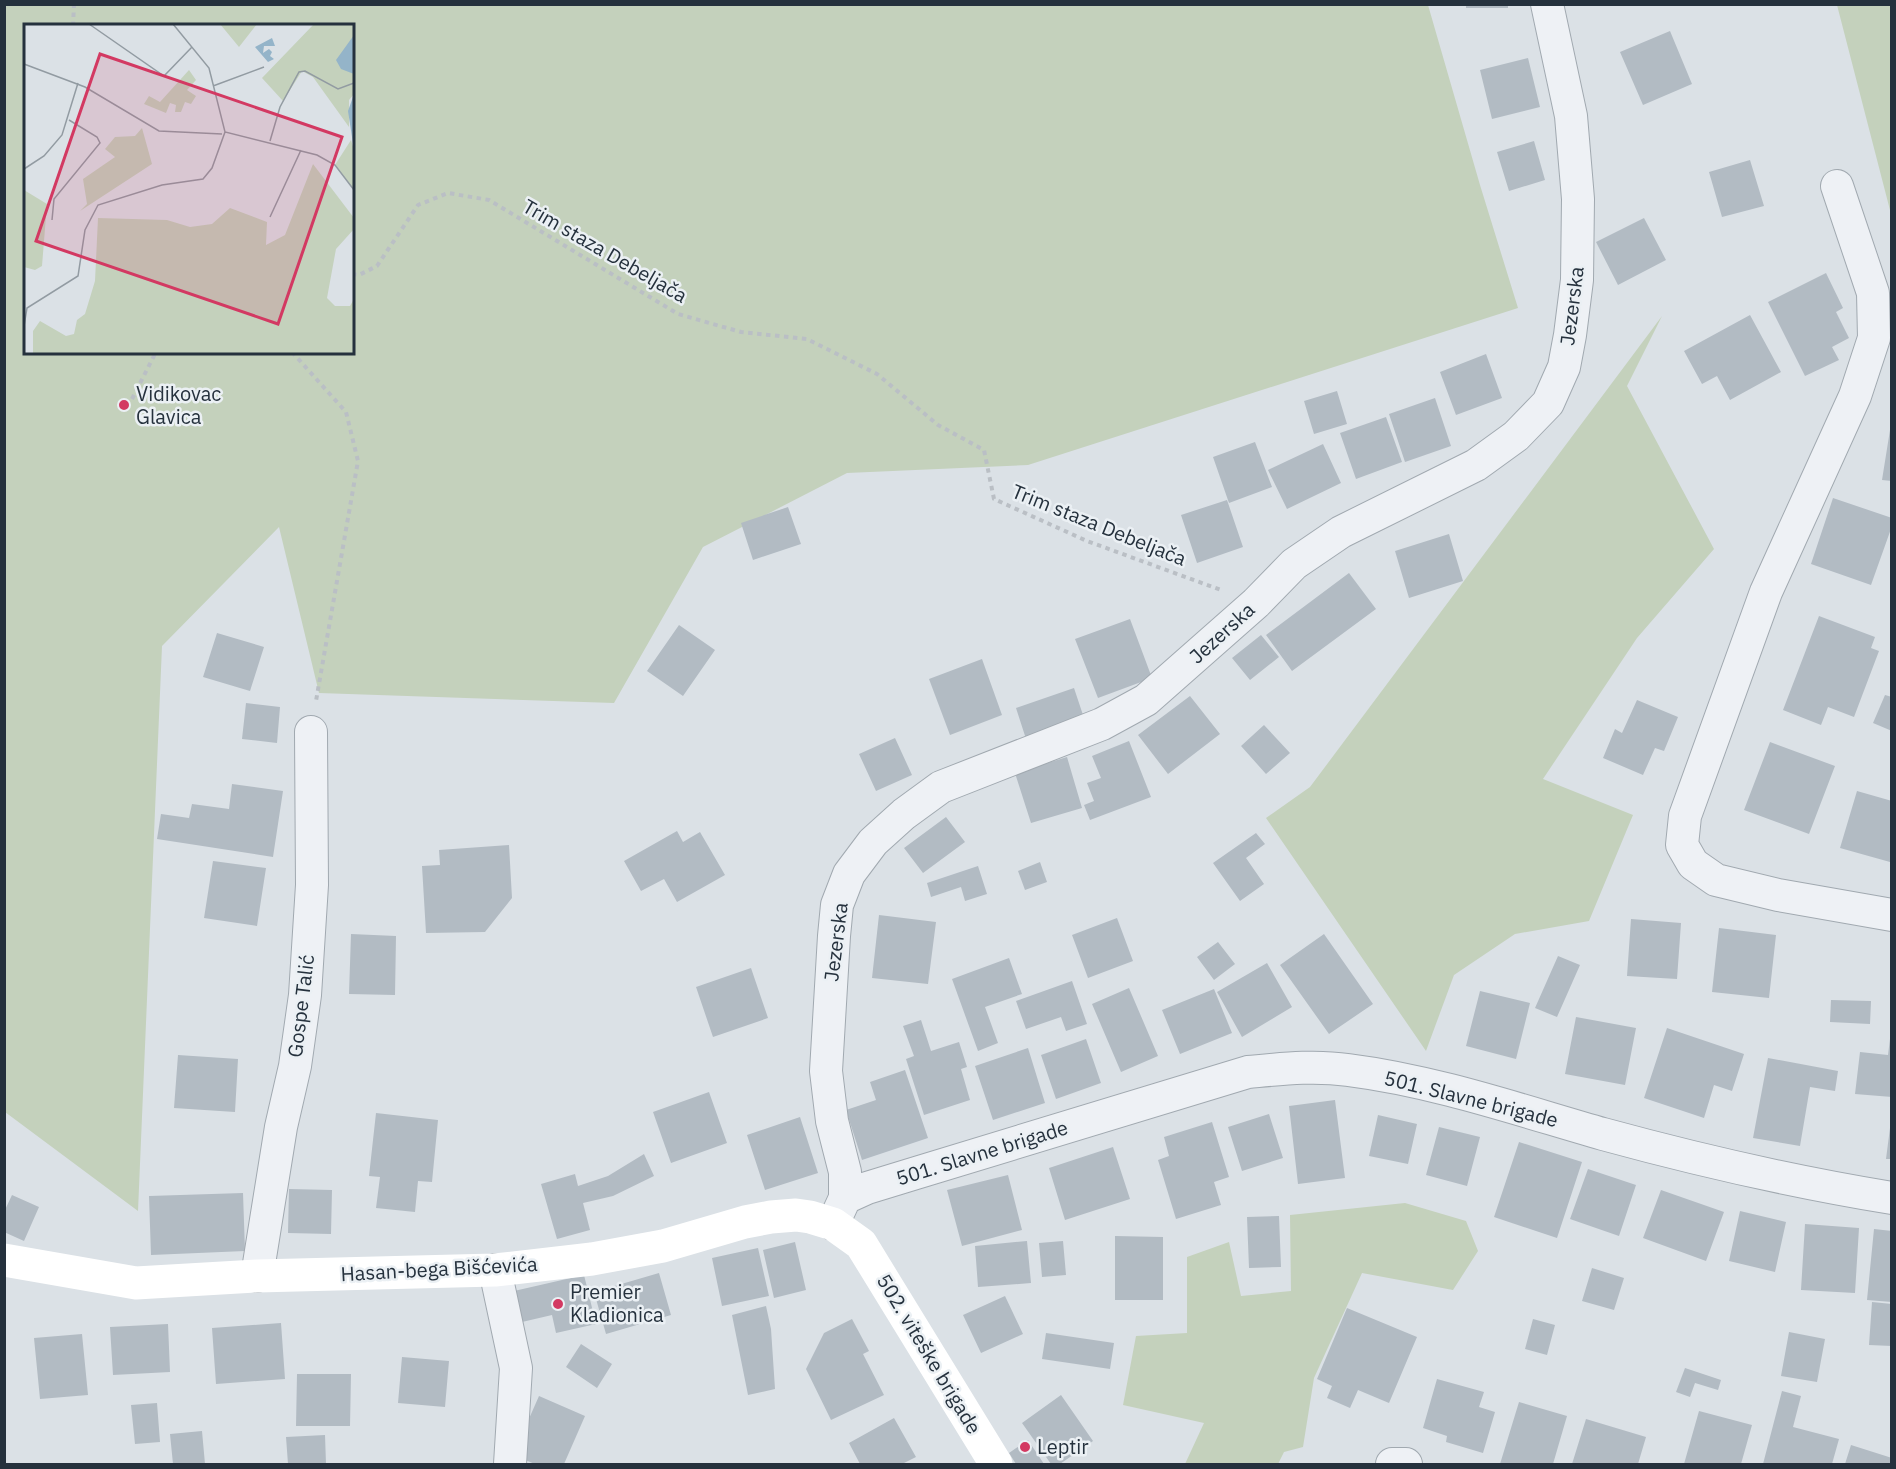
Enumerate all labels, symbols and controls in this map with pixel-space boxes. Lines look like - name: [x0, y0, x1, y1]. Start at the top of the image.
- inset map: [24, 24, 354, 354]
- street label: Trim staza Debeljača: [518, 192, 693, 309]
- street label: Jezerska: [1553, 265, 1590, 347]
- place label: Vidikovac Glavica: [136, 380, 221, 430]
- marker: Vidikovac Glavica: [117, 398, 131, 412]
- street label: Trim staza Debeljača: [1008, 477, 1191, 572]
- street label: Jezerska: [1183, 596, 1260, 669]
- street label: Jezerska: [817, 901, 854, 983]
- street label: Gospe Talić: [281, 953, 320, 1059]
- street label: 501. Slavne brigade: [1381, 1064, 1561, 1133]
- street label: 501. Slavne brigade: [893, 1114, 1071, 1192]
- street label: Hasan-bega Bišćevića: [340, 1250, 538, 1287]
- street label: 502. viteške brigade: [871, 1269, 988, 1439]
- place label: Premier Kladionica: [570, 1278, 664, 1328]
- marker: Premier Kladionica: [551, 1297, 565, 1311]
- place label: Leptir: [1037, 1433, 1089, 1460]
- marker: Leptir: [1018, 1440, 1032, 1454]

